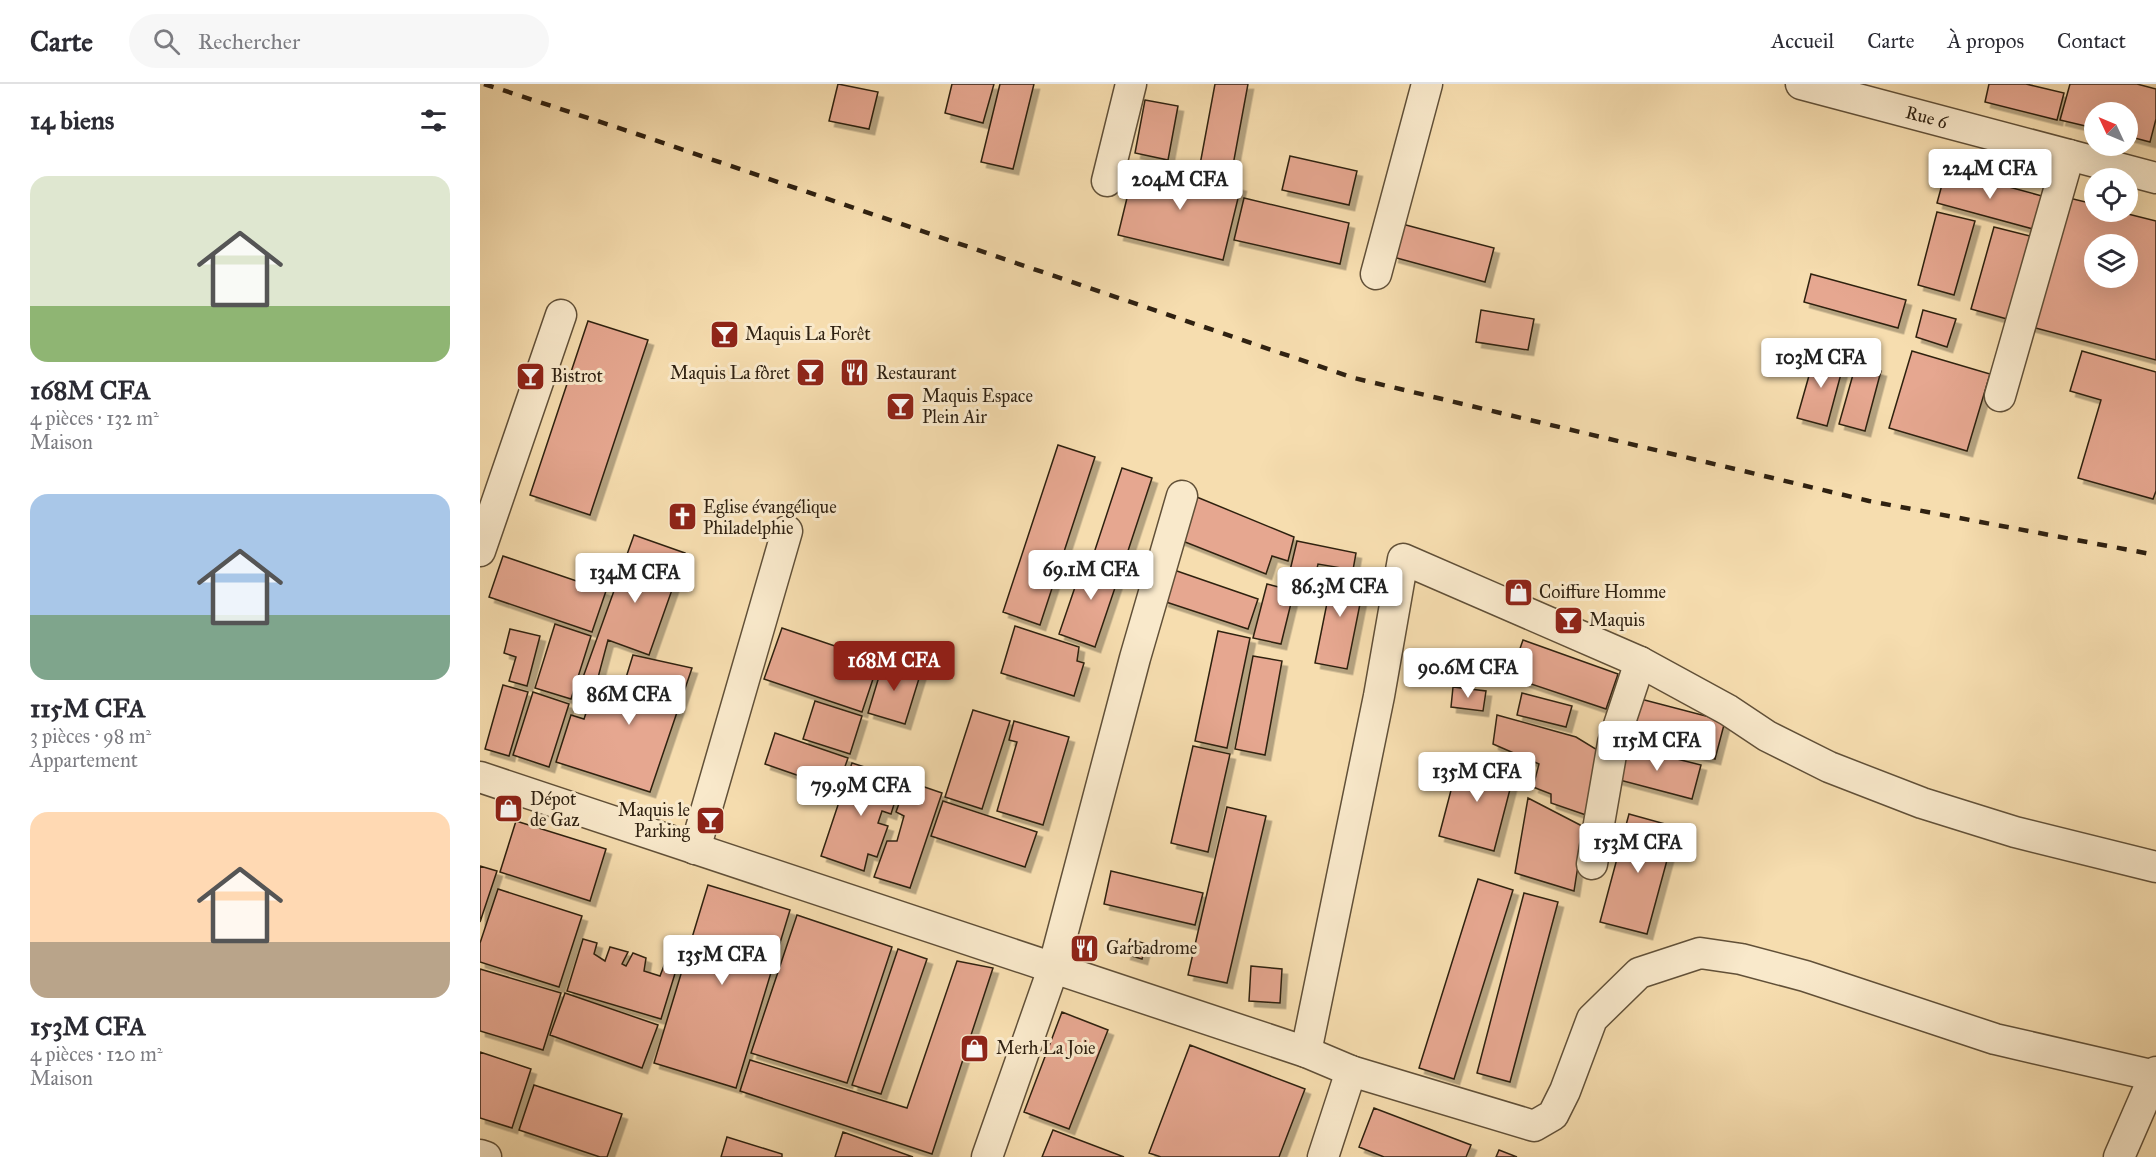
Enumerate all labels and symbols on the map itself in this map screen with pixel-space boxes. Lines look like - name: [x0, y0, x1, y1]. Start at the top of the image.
- street label: Rue 6: [1903, 101, 1951, 134]
- north arrow: [2084, 102, 2138, 156]
- pin: 224M CFA: [1928, 149, 2052, 200]
- pin: 204M CFA: [1118, 160, 1242, 211]
- bar icon: Maquis La Forêt: [708, 318, 740, 350]
- place label: Maquis La Forêt: [745, 323, 871, 346]
- pin: 103M CFA: [1759, 338, 1883, 389]
- bar icon: Maquis La fôret: [795, 357, 827, 389]
- restaurant icon: Restaurant: [839, 357, 871, 389]
- bar icon: Bistrot: [514, 360, 546, 392]
- place label: Maquis La fôret: [670, 362, 791, 385]
- place label: Restaurant: [876, 362, 957, 384]
- place label: Bistrot: [551, 365, 604, 387]
- place label: Maquis Espace Plein Air: [922, 385, 1033, 428]
- bar icon: Maquis Espace Plein Air: [885, 390, 917, 422]
- place label: Eglise évangélique Philadelphie: [703, 496, 837, 539]
- church icon: Eglise évangélique Philadelphie: [666, 501, 698, 533]
- pin: 69.1M CFA: [1022, 550, 1160, 601]
- pin: 134M CFA: [573, 553, 697, 604]
- pin: 86.3M CFA: [1271, 567, 1409, 618]
- shop icon: Coiffure Homme: [1502, 576, 1534, 608]
- place label: Coiffure Homme: [1539, 581, 1666, 603]
- bar icon: Maquis: [1552, 604, 1584, 636]
- place label: Maquis: [1589, 609, 1645, 632]
- pin: 168M CFA: [832, 641, 956, 692]
- pin: 90.6M CFA: [1399, 648, 1537, 699]
- pin: 86M CFA: [574, 675, 684, 726]
- pin: 115M CFA: [1595, 721, 1719, 772]
- pin: 135M CFA: [1415, 752, 1539, 803]
- pin: 79.9M CFA: [792, 766, 930, 817]
- place label: Dépot de Gaz: [530, 788, 580, 831]
- shop icon: Dépot de Gaz: [493, 793, 525, 825]
- place label: Maquis le Parking: [618, 799, 691, 843]
- bar icon: Maquis le Parking: [695, 804, 727, 836]
- pin: 153M CFA: [1576, 823, 1700, 874]
- restaurant icon: Garbadrome: [1069, 932, 1101, 964]
- pin: 135M CFA: [660, 935, 784, 986]
- place label: Garbadrome: [1106, 937, 1197, 959]
- shop icon: Merh La Joie: [959, 1032, 991, 1064]
- place label: Merh La Joie: [996, 1037, 1096, 1060]

